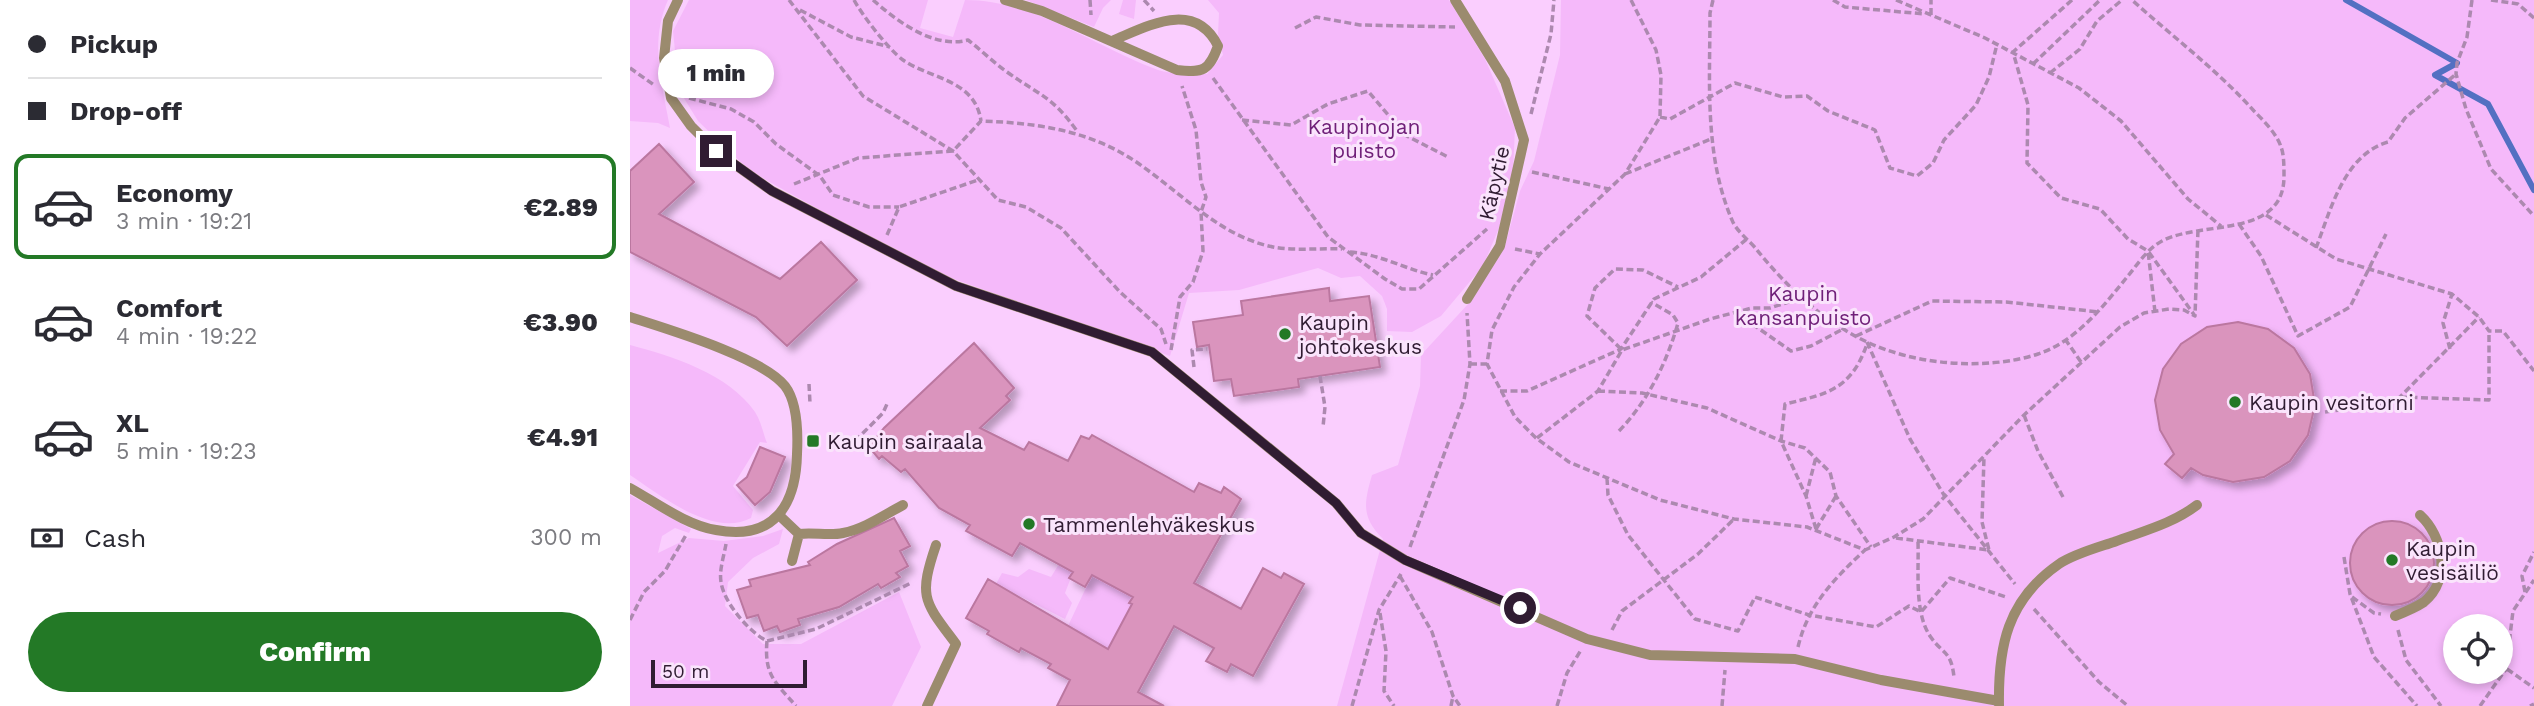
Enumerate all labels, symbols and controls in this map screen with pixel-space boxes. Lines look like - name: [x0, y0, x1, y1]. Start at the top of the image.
- text: Pickup: [70, 29, 158, 59]
- callout: 1 min: [658, 50, 774, 99]
- text: 1 min: [686, 60, 746, 87]
- text: Drop-off: [70, 96, 182, 126]
- park label: Kaupinojan puisto: [1307, 114, 1421, 163]
- route end: [700, 135, 732, 167]
- street label: Käpytie: [1473, 143, 1515, 223]
- icon: car: [32, 175, 95, 238]
- text: Economy: [116, 178, 233, 208]
- text: €2.89: [524, 192, 598, 222]
- text: 3 min · 19:21: [116, 208, 252, 235]
- park label: Kaupin kansanpuisto: [1735, 281, 1871, 330]
- icon: car: [32, 290, 95, 353]
- text: Comfort: [116, 293, 222, 323]
- text: €3.90: [524, 307, 598, 337]
- place label: Kaupin johtokeskus: [1297, 310, 1422, 359]
- text: 4 min · 19:22: [116, 323, 257, 350]
- marker: Kaupin johtokeskus: [1277, 326, 1293, 342]
- place label: Kaupin vesitorni: [2249, 390, 2414, 415]
- marker: Kaupin vesitorni: [2227, 394, 2243, 410]
- icon: car: [32, 405, 95, 468]
- text: XL: [116, 408, 149, 438]
- text: €4.91: [527, 422, 598, 452]
- place label: Kaupin sairaala: [827, 429, 983, 454]
- marker: Kaupin sairaala: [805, 433, 821, 449]
- text: 5 min · 19:23: [116, 438, 257, 465]
- place label: Tammenlehväkeskus: [1043, 512, 1255, 537]
- marker: Tammenlehväkeskus: [1021, 516, 1037, 532]
- icon: cash: [28, 519, 66, 557]
- text: Cash: [84, 523, 146, 553]
- text: 300 m: [530, 524, 602, 551]
- place label: Kaupin vesisäiliö: [2406, 536, 2499, 585]
- marker: Kaupin vesisäiliö: [2384, 552, 2400, 568]
- route start: [1504, 592, 1536, 624]
- button: Confirm: [28, 612, 602, 692]
- map controls: [2443, 614, 2513, 684]
- button: locate: [2443, 614, 2513, 684]
- scale bar: [651, 657, 807, 689]
- text: 50 m: [662, 660, 709, 683]

